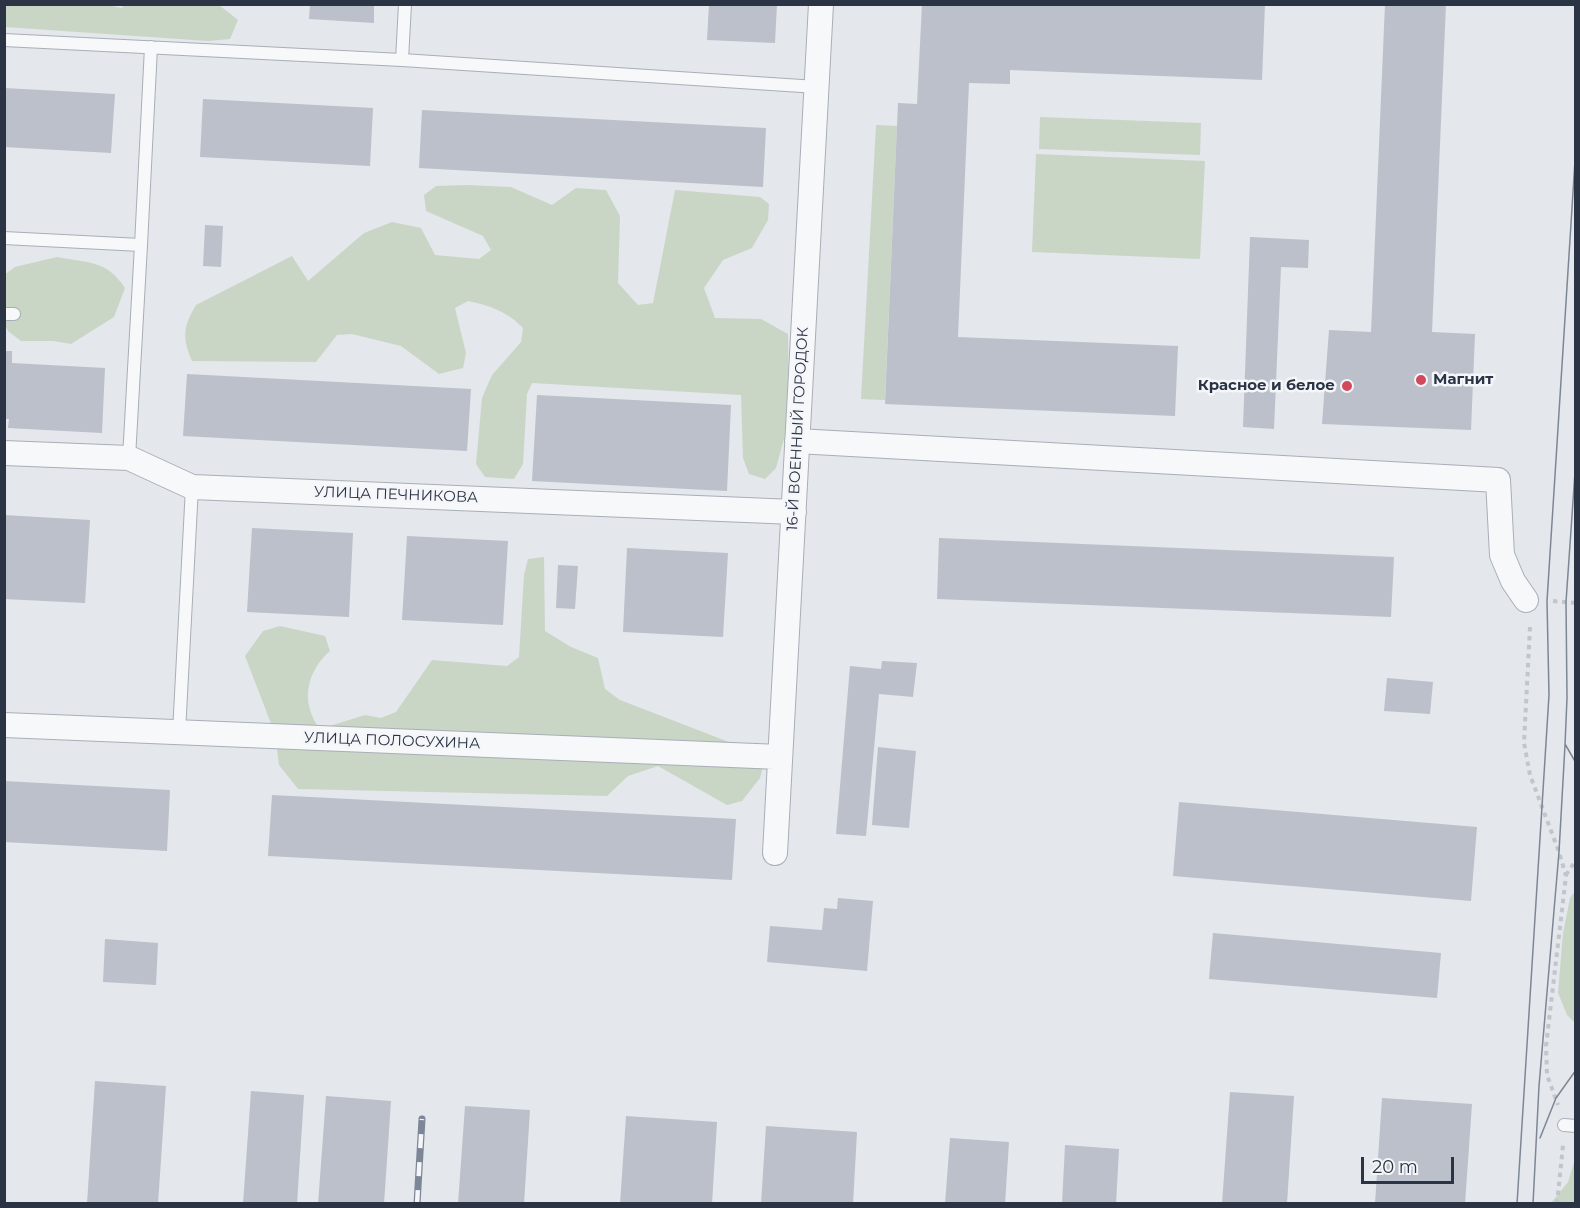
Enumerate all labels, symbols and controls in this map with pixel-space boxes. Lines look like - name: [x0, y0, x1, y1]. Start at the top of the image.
- street label: 16-Й ВОЕННЫЙ ГОРОДОК: [784, 326, 812, 532]
- place label: Магнит: [1433, 371, 1493, 389]
- marker: Магнит: [1414, 373, 1428, 387]
- place label: Красное и белое: [1198, 377, 1335, 395]
- marker: Красное и белое: [1340, 379, 1354, 393]
- street label: УЛИЦА ПЕЧНИКОВА: [314, 483, 478, 507]
- street label: УЛИЦА ПОЛОСУХИНА: [303, 729, 481, 753]
- scale bar: [1364, 1145, 1457, 1183]
- text: 20 m: [1372, 1156, 1418, 1178]

